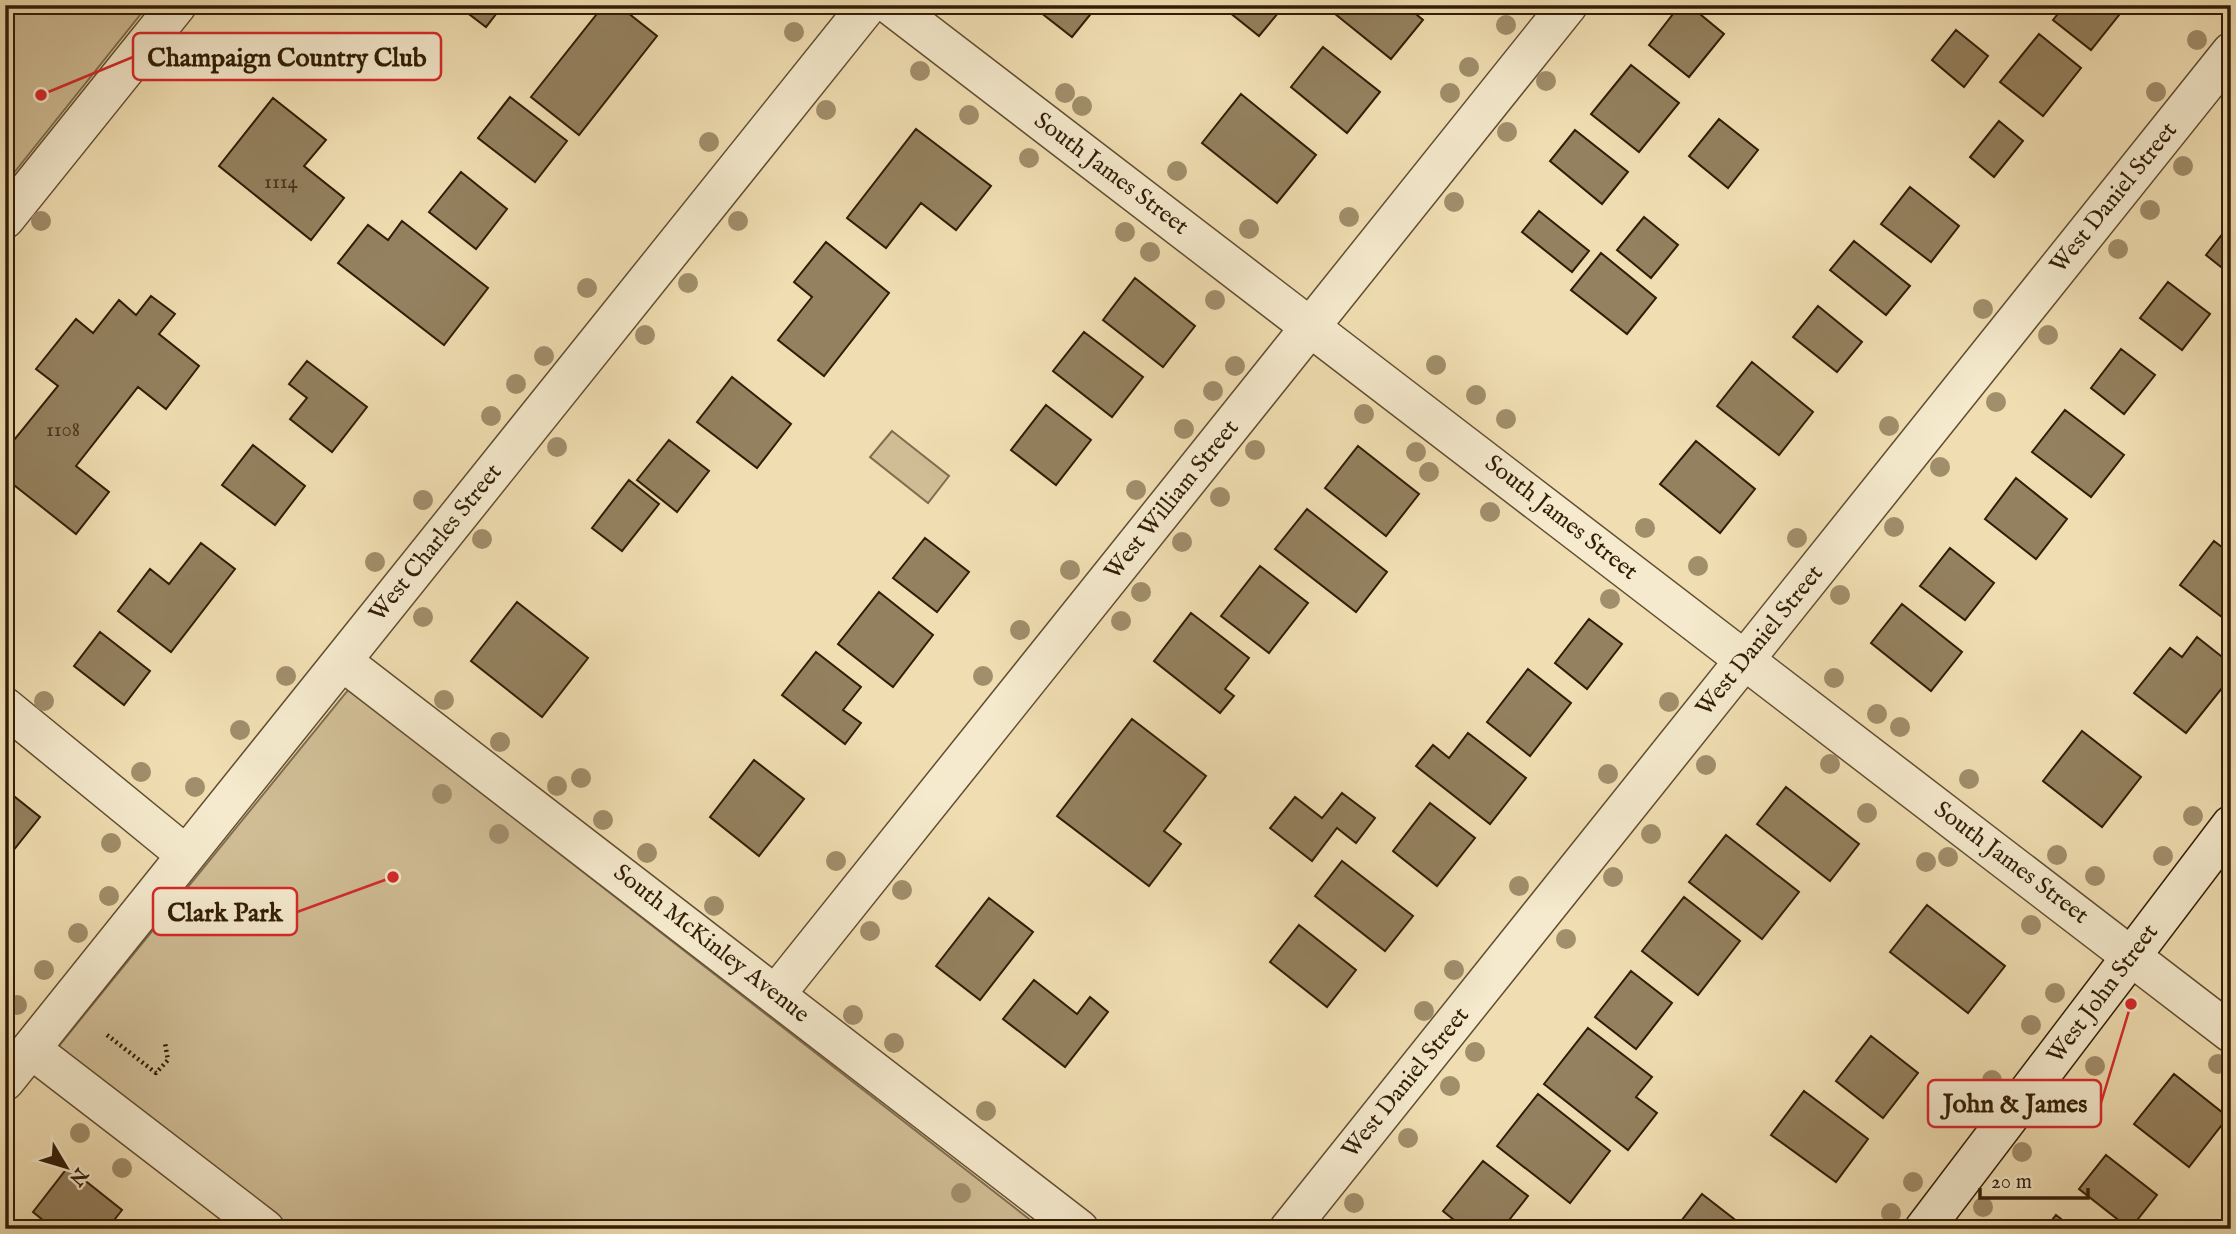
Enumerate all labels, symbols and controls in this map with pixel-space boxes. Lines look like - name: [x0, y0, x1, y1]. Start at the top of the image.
- callout: Champaign Country Club: [133, 33, 441, 80]
- text: Champaign Country Club: [147, 42, 427, 75]
- street label: South James Street: [1027, 106, 1195, 242]
- street label: West Daniel Street: [2043, 116, 2185, 280]
- house number: 1114: [264, 169, 299, 196]
- street label: West William Street: [1098, 414, 1246, 586]
- house number: 1108: [46, 417, 80, 444]
- street label: South James Street: [1478, 448, 1644, 588]
- street label: West Charles Street: [363, 458, 509, 628]
- street label: West Daniel Street: [1689, 559, 1831, 723]
- street label: South James Street: [1927, 795, 2095, 931]
- street label: South McKinley Avenue: [607, 858, 815, 1030]
- callout: Clark Park: [153, 888, 297, 935]
- text: Clark Park: [167, 897, 284, 930]
- street label: West John Street: [2040, 918, 2166, 1070]
- street label: West Daniel Street: [1335, 1001, 1477, 1165]
- callout: John & James: [1928, 1080, 2101, 1127]
- text: John & James: [1940, 1088, 2087, 1121]
- north arrow: [32, 1132, 102, 1202]
- scale bar: [1980, 1157, 2089, 1201]
- text: N: [63, 1162, 93, 1191]
- text: 20 m: [1991, 1169, 2032, 1196]

